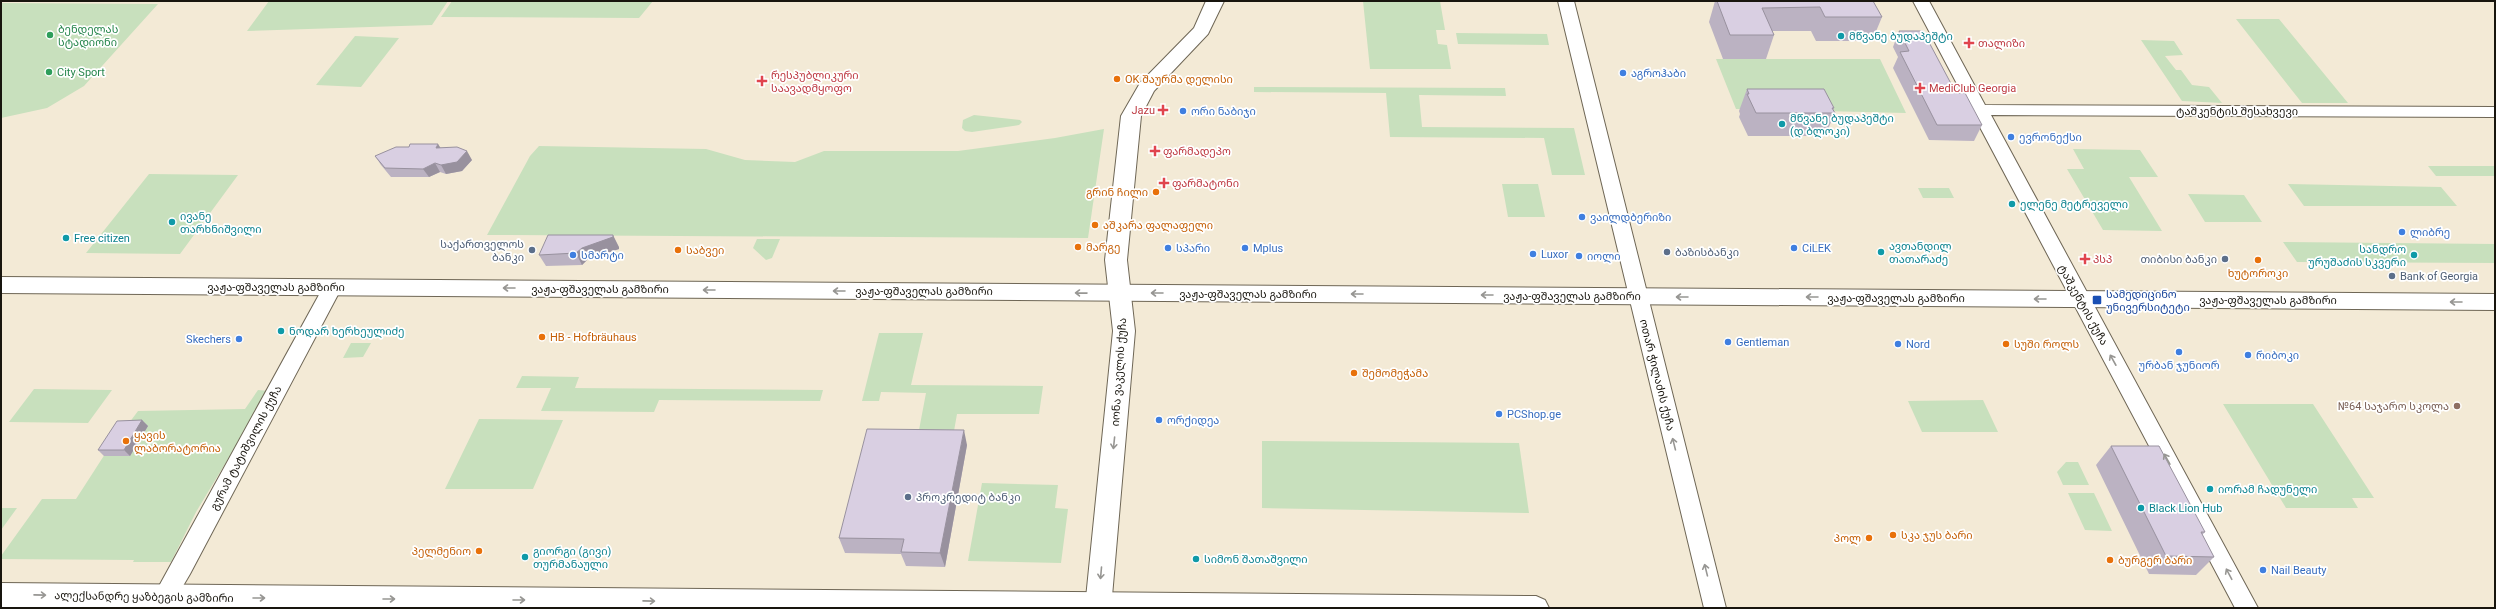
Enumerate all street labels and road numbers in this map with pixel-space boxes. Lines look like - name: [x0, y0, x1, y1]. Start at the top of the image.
- street label: ტაშკენტის შესახვევი: [2176, 105, 2298, 118]
- street label: ტაშკენტის ქუჩა: [2055, 262, 2111, 348]
- street label: ვაჟა-ფშაველას გამზირი: [207, 281, 345, 294]
- street label: ვაჟა-ფშაველას გამზირი: [531, 283, 669, 296]
- street label: ვაჟა-ფშაველას გამზირი: [855, 285, 993, 298]
- street label: ვაჟა-ფშაველას გამზირი: [1179, 288, 1317, 301]
- street label: ვაჟა-ფშაველას გამზირი: [1503, 290, 1641, 303]
- street label: ვაჟა-ფშაველას გამზირი: [1827, 292, 1965, 305]
- street label: ვაჟა-ფშაველას გამზირი: [2199, 294, 2337, 307]
- street label: იონა ვაკელის ქუჩა: [1109, 317, 1129, 427]
- street label: ოთარ ჭილაძის ქუჩა: [1637, 318, 1677, 432]
- street label: გურამ ტატიშვილის ქუჩა: [208, 384, 284, 512]
- street label: ალექსანდრე ყაზბეგის გამზირი: [54, 589, 234, 605]

